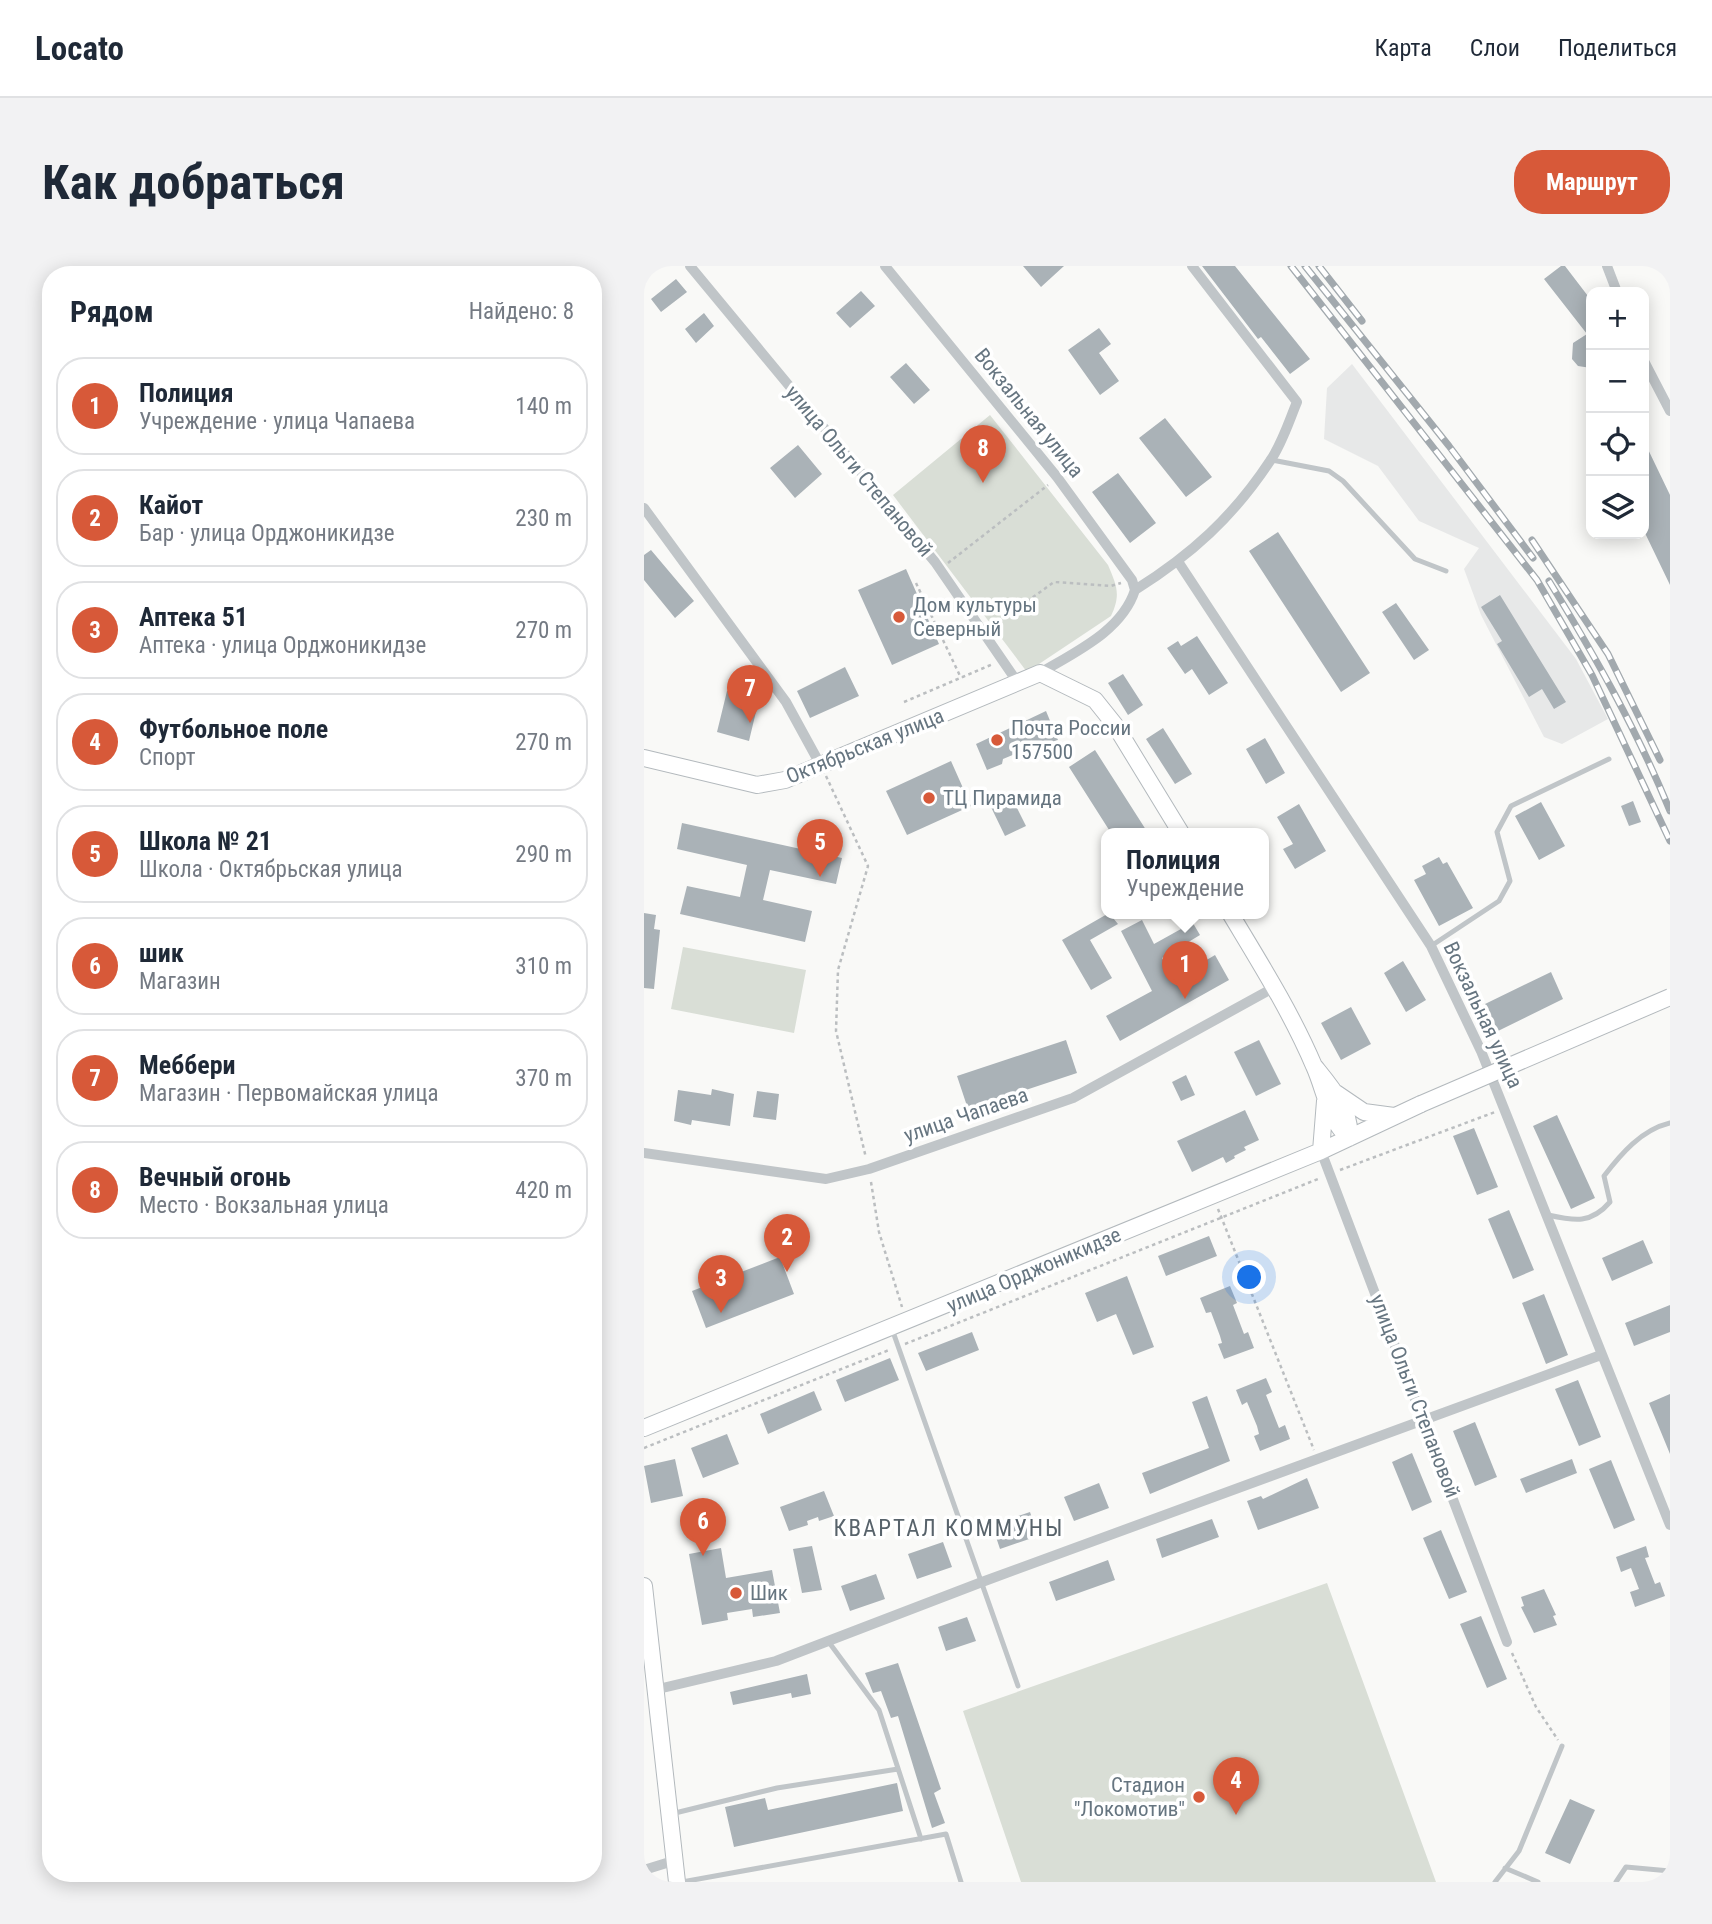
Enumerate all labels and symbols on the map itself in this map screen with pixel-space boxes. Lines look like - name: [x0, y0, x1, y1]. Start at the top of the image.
- street label: Вокзальная улица: [970, 344, 1088, 482]
- street label: улица Ольги Степановой: [780, 381, 938, 561]
- pin: 8: [960, 425, 1006, 483]
- place label: Дом культуры Северный: [913, 593, 1037, 641]
- marker: Дом культуры Северный: [891, 609, 907, 625]
- pin: 7: [727, 665, 773, 723]
- street label: Октябрьская улица: [783, 703, 947, 789]
- place label: Почта России 157500: [1011, 716, 1131, 764]
- marker: Почта России 157500: [989, 732, 1005, 748]
- place label: ТЦ Пирамида: [943, 786, 1062, 810]
- marker: ТЦ Пирамида: [921, 790, 937, 806]
- pin: 5: [797, 819, 843, 877]
- street label: Вокзальная улица: [1439, 938, 1527, 1092]
- pin: 1: [1162, 941, 1208, 999]
- street label: улица Чапаева: [901, 1083, 1031, 1147]
- pin: 2: [764, 1214, 810, 1272]
- street label: улица Орджоникидзе: [943, 1222, 1125, 1318]
- pin: 3: [698, 1255, 744, 1313]
- your location: [1232, 1260, 1266, 1294]
- street label: улица Ольги Степановой: [1365, 1291, 1465, 1501]
- pin: 6: [680, 1498, 726, 1556]
- district label: КВАРТАЛ КОММУНЫ: [834, 1515, 1064, 1542]
- place label: Шик: [750, 1581, 788, 1605]
- marker: Шик: [728, 1585, 744, 1601]
- pin: 4: [1213, 1757, 1259, 1815]
- place label: Стадион "Локомотив": [1074, 1773, 1185, 1821]
- marker: Стадион "Локомотив": [1191, 1789, 1207, 1805]

